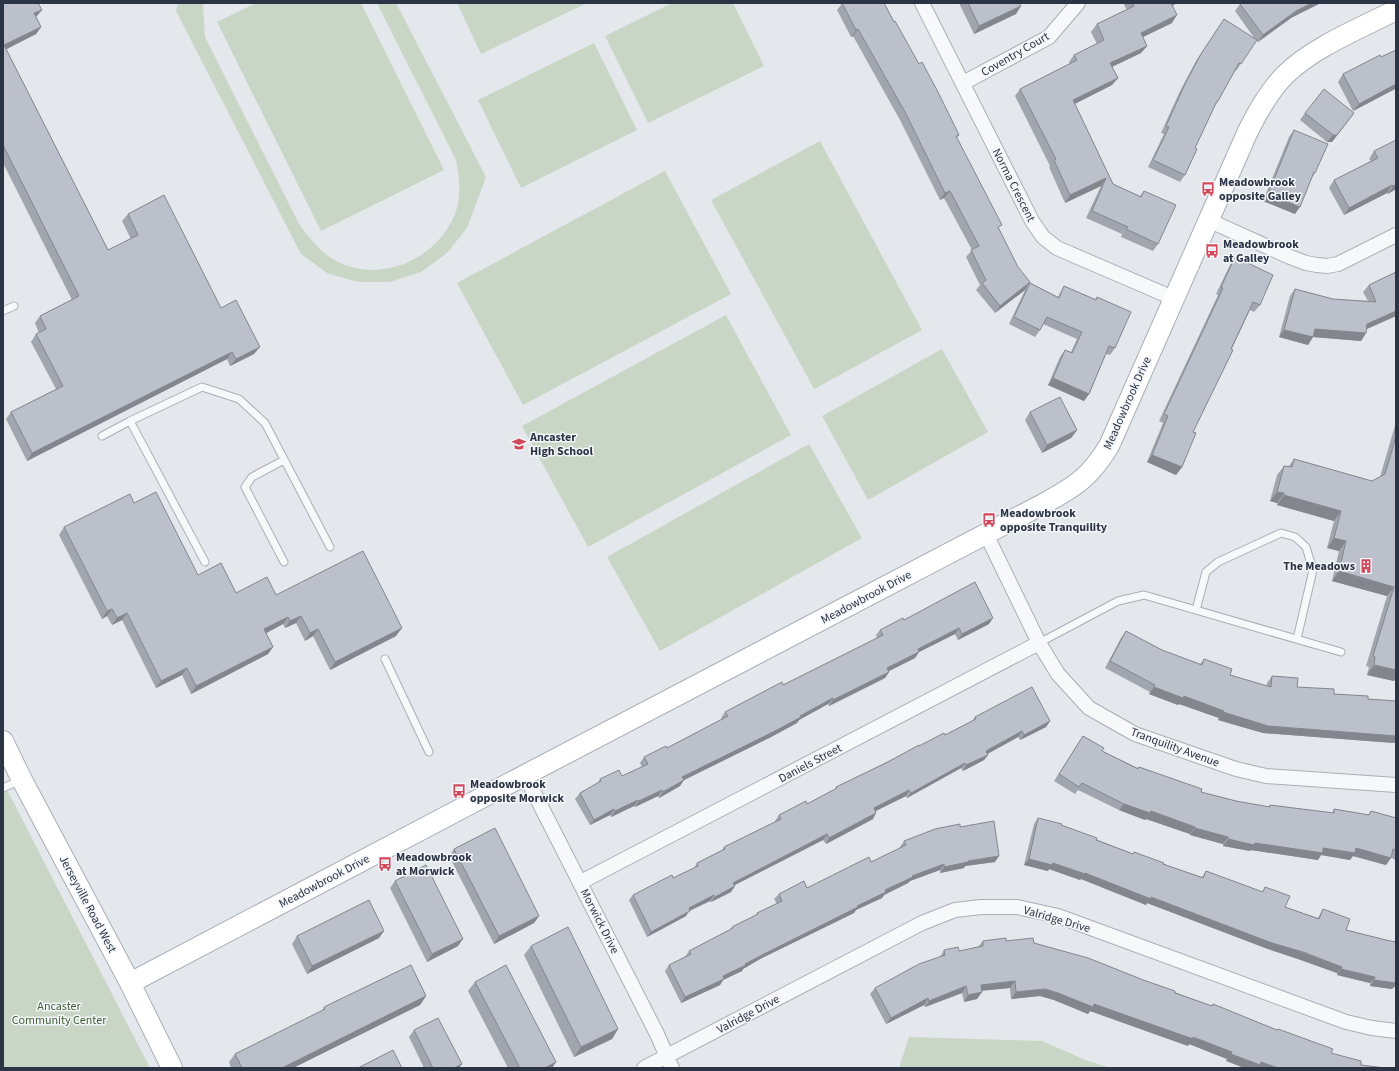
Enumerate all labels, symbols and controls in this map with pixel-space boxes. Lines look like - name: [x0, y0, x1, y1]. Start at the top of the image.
- street label: Coventry Court: [978, 28, 1052, 81]
- street label: Norma Crescent: [988, 146, 1039, 225]
- place label: Meadowbrook opposite Galley: [1219, 174, 1302, 205]
- bus stop icon: Meadowbrook opposite Galley: [1200, 181, 1216, 197]
- place label: Meadowbrook at Galley: [1223, 236, 1299, 267]
- bus stop icon: Meadowbrook at Galley: [1204, 243, 1220, 259]
- street label: Meadowbrook Drive: [1099, 354, 1156, 452]
- place label: Ancaster High School: [529, 429, 594, 460]
- school or university icon: Ancaster High School: [511, 436, 527, 452]
- place label: Meadowbrook opposite Tranquility: [1000, 505, 1108, 536]
- bus stop icon: Meadowbrook opposite Tranquility: [981, 512, 997, 528]
- place label: The Meadows: [1283, 558, 1355, 575]
- building icon: The Meadows: [1358, 558, 1374, 574]
- street label: Meadowbrook Drive: [818, 566, 915, 629]
- street label: Tranquility Avenue: [1128, 723, 1222, 771]
- street label: Daniels Street: [776, 740, 845, 787]
- place label: Meadowbrook opposite Morwick: [470, 776, 565, 807]
- bus stop icon: Meadowbrook opposite Morwick: [451, 783, 467, 799]
- place label: Meadowbrook at Morwick: [396, 849, 472, 880]
- street label: Meadowbrook Drive: [276, 850, 373, 913]
- street label: Jerseyville Road West: [55, 853, 120, 956]
- bus stop icon: Meadowbrook at Morwick: [377, 856, 393, 872]
- street label: Morwick Drive: [576, 886, 623, 957]
- street label: Valridge Drive: [1021, 902, 1092, 937]
- street label: Valridge Drive: [714, 991, 783, 1038]
- park label: Ancaster Community Center: [12, 998, 107, 1029]

